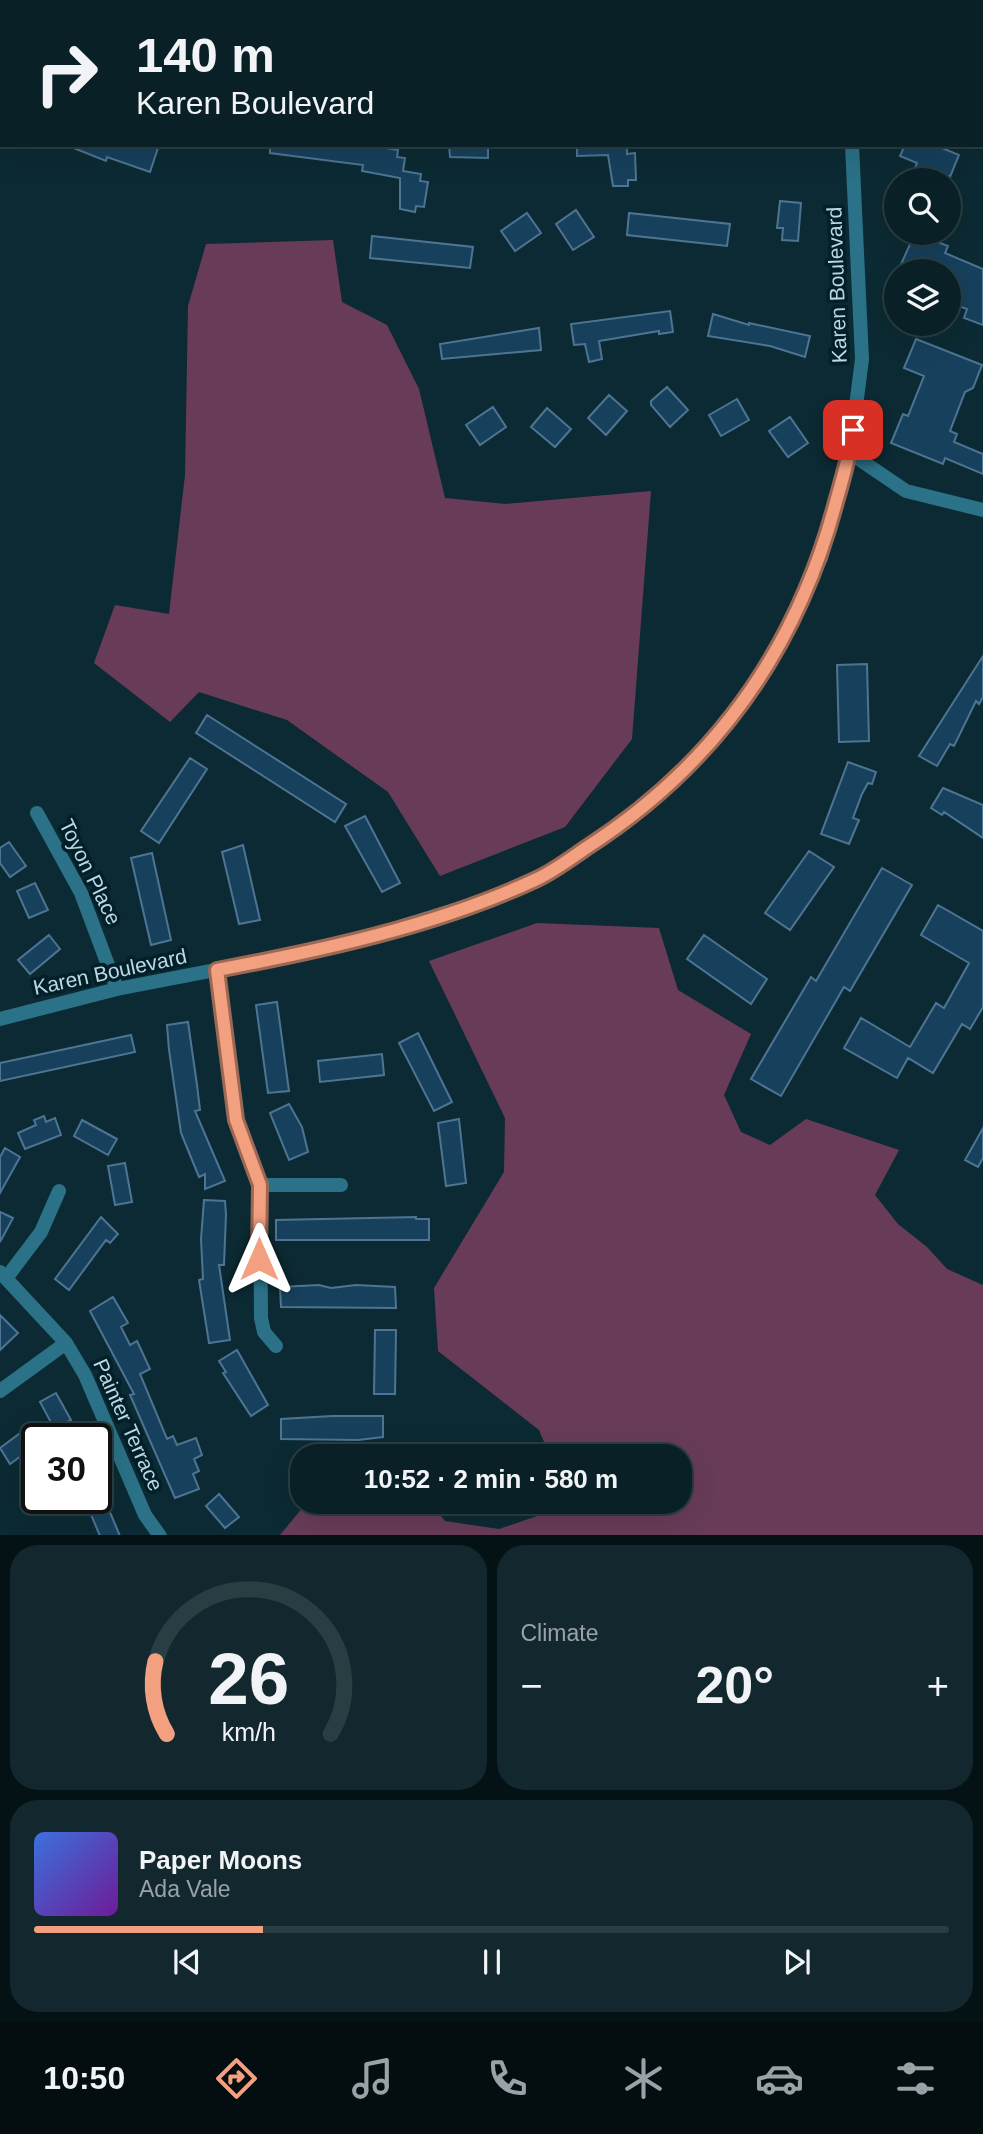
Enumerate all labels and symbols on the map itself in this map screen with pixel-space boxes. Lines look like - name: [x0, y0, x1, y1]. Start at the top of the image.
- street label: Karen Boulevard: [822, 206, 851, 364]
- pin: [823, 400, 883, 460]
- street label: Toyon Place: [55, 815, 126, 928]
- street label: Karen Boulevard: [31, 944, 189, 999]
- position arrow: [222, 1222, 296, 1296]
- street label: Painter Terrace: [89, 1355, 168, 1494]
- speed limit sign: 30: [21, 1423, 112, 1514]

